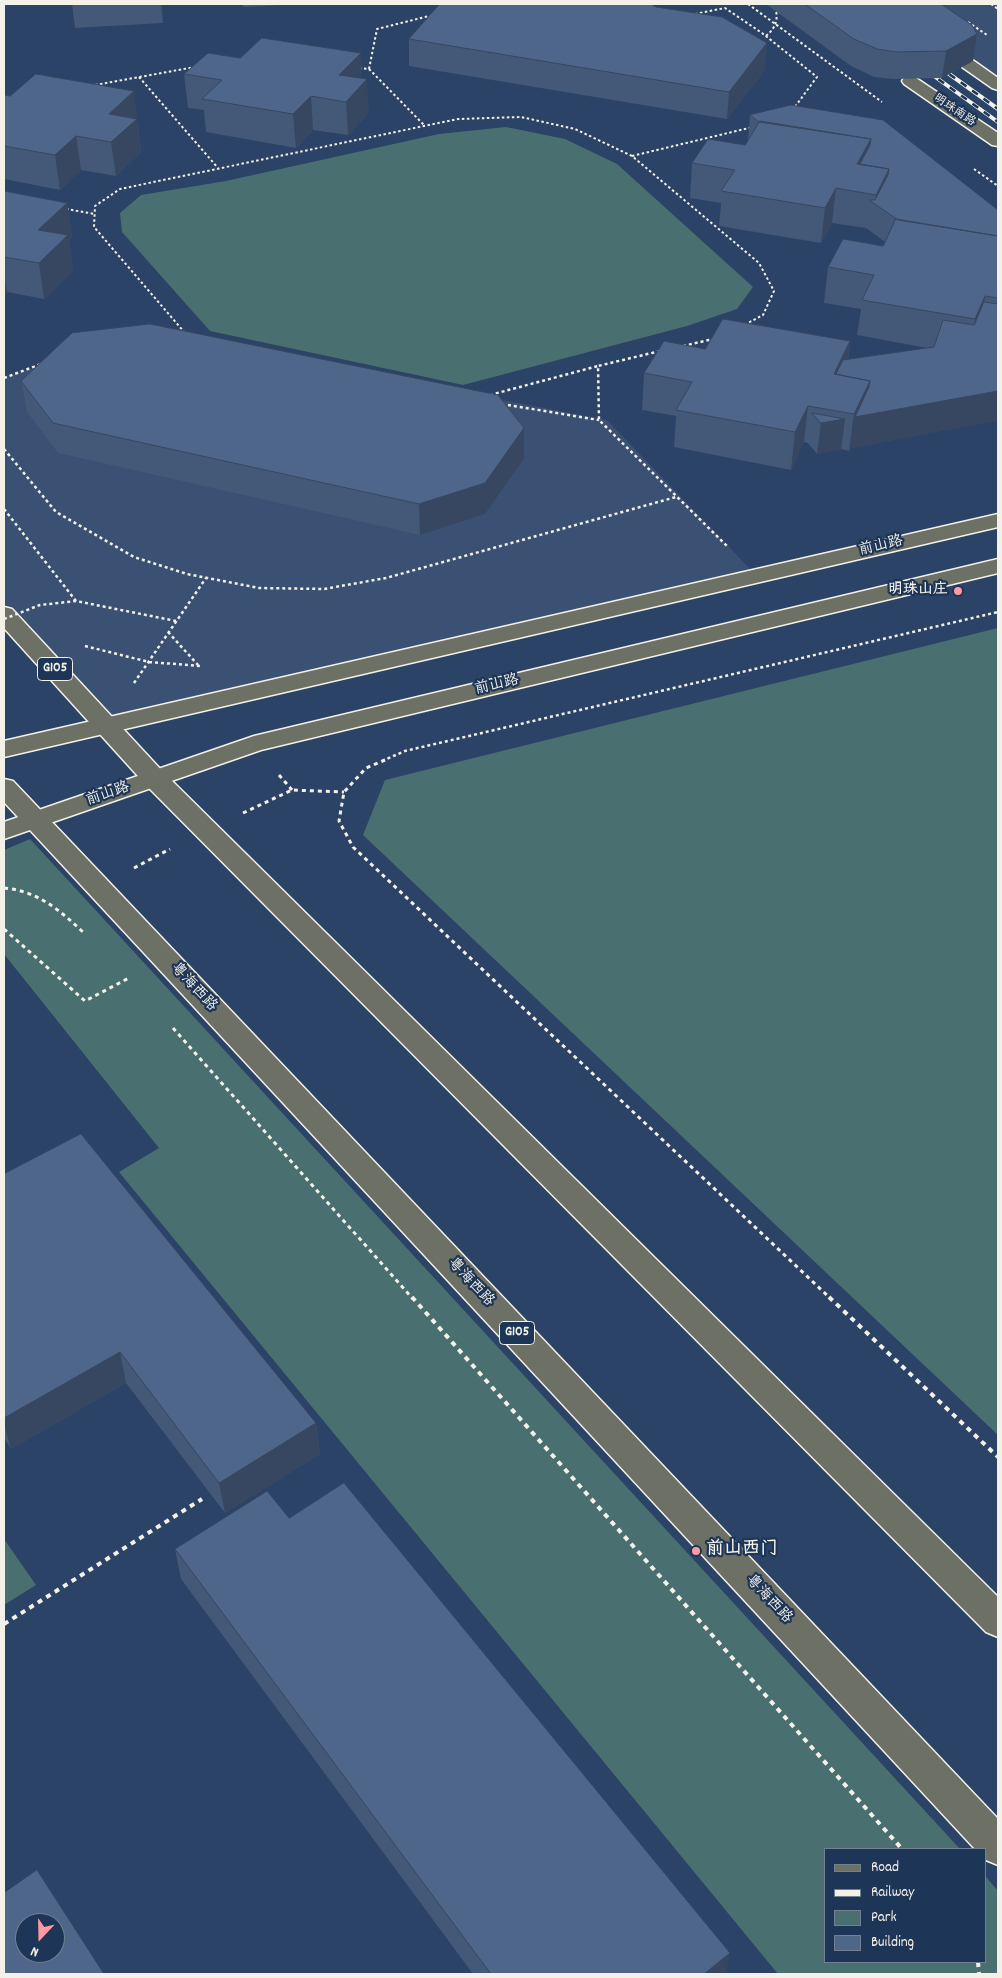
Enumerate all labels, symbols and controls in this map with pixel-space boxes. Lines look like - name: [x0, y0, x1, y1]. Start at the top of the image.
- street label: 明珠南路: [930, 92, 978, 130]
- street label: 前山路: [857, 533, 905, 561]
- place label: 明珠山庄: [888, 582, 948, 600]
- marker: 明珠山庄: [952, 585, 964, 597]
- road number: G105: [38, 658, 72, 681]
- street label: 前山路: [473, 672, 521, 700]
- street label: 前山路: [84, 779, 132, 811]
- street label: 粤海西路: [166, 960, 220, 1016]
- street label: 粤海西路: [443, 1255, 497, 1311]
- road number: G105: [500, 1322, 534, 1345]
- place label: 前山西门: [706, 1540, 778, 1562]
- marker: 前山西门: [690, 1545, 702, 1557]
- street label: 粤海西路: [741, 1572, 795, 1628]
- legend: [824, 1848, 987, 1963]
- text: Road: [871, 1857, 899, 1879]
- text: Railway: [871, 1882, 914, 1904]
- text: Park: [871, 1907, 897, 1929]
- north arrow: [15, 1913, 65, 1963]
- text: Building: [871, 1932, 914, 1954]
- text: N: [28, 1940, 42, 1962]

